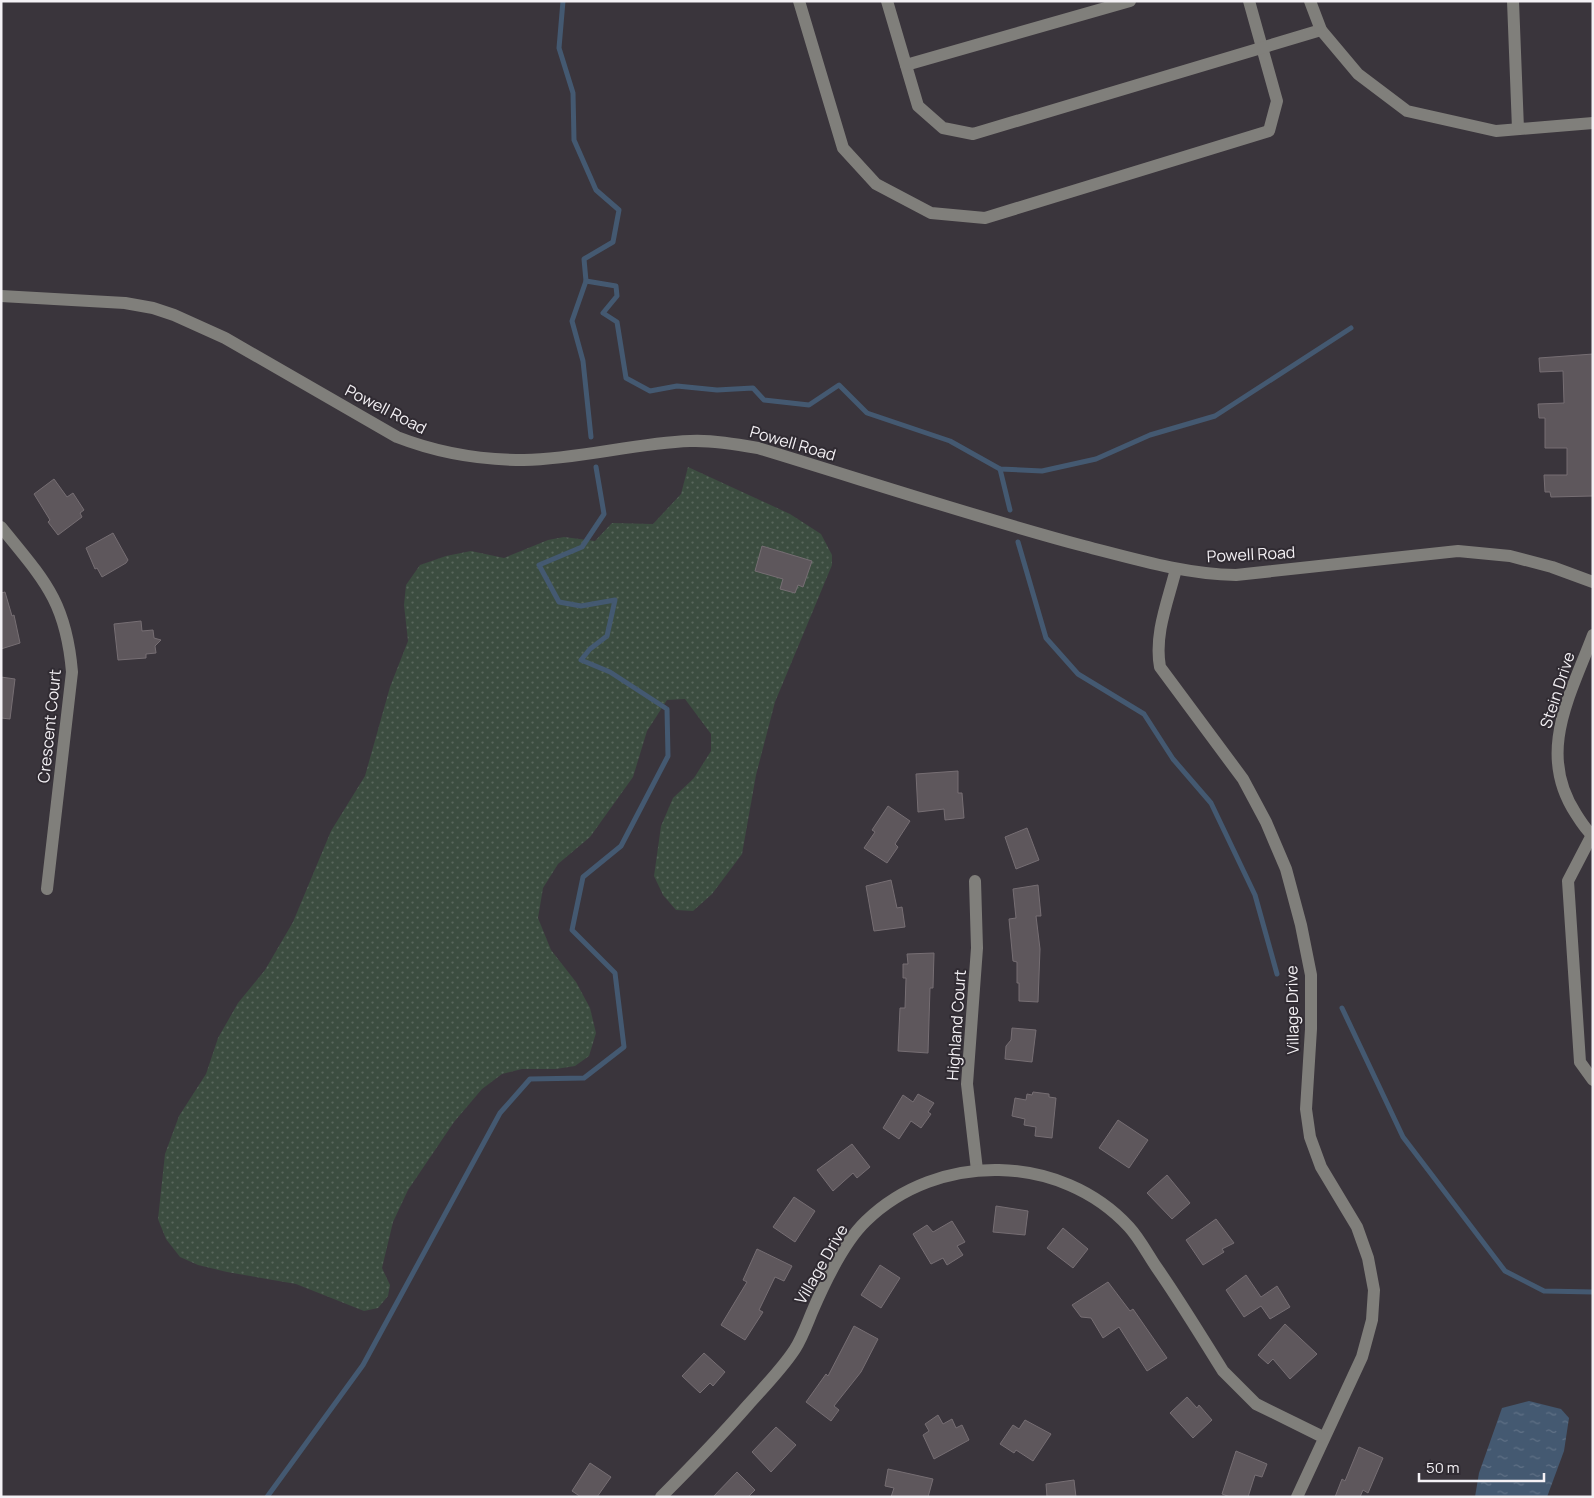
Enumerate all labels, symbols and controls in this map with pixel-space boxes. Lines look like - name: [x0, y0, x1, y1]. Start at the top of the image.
- street label: Powell Road: [342, 379, 430, 439]
- street label: Powell Road: [747, 420, 839, 466]
- street label: Powell Road: [1206, 541, 1296, 567]
- street label: Stein Drive: [1534, 649, 1580, 731]
- street label: Crescent Court: [32, 668, 66, 784]
- street label: Village Drive: [1280, 965, 1304, 1055]
- street label: Highland Court: [941, 969, 971, 1081]
- street label: Village Drive: [789, 1220, 853, 1308]
- scale bar: [1419, 1450, 1544, 1482]
- text: 50 m: [1426, 1457, 1460, 1478]

